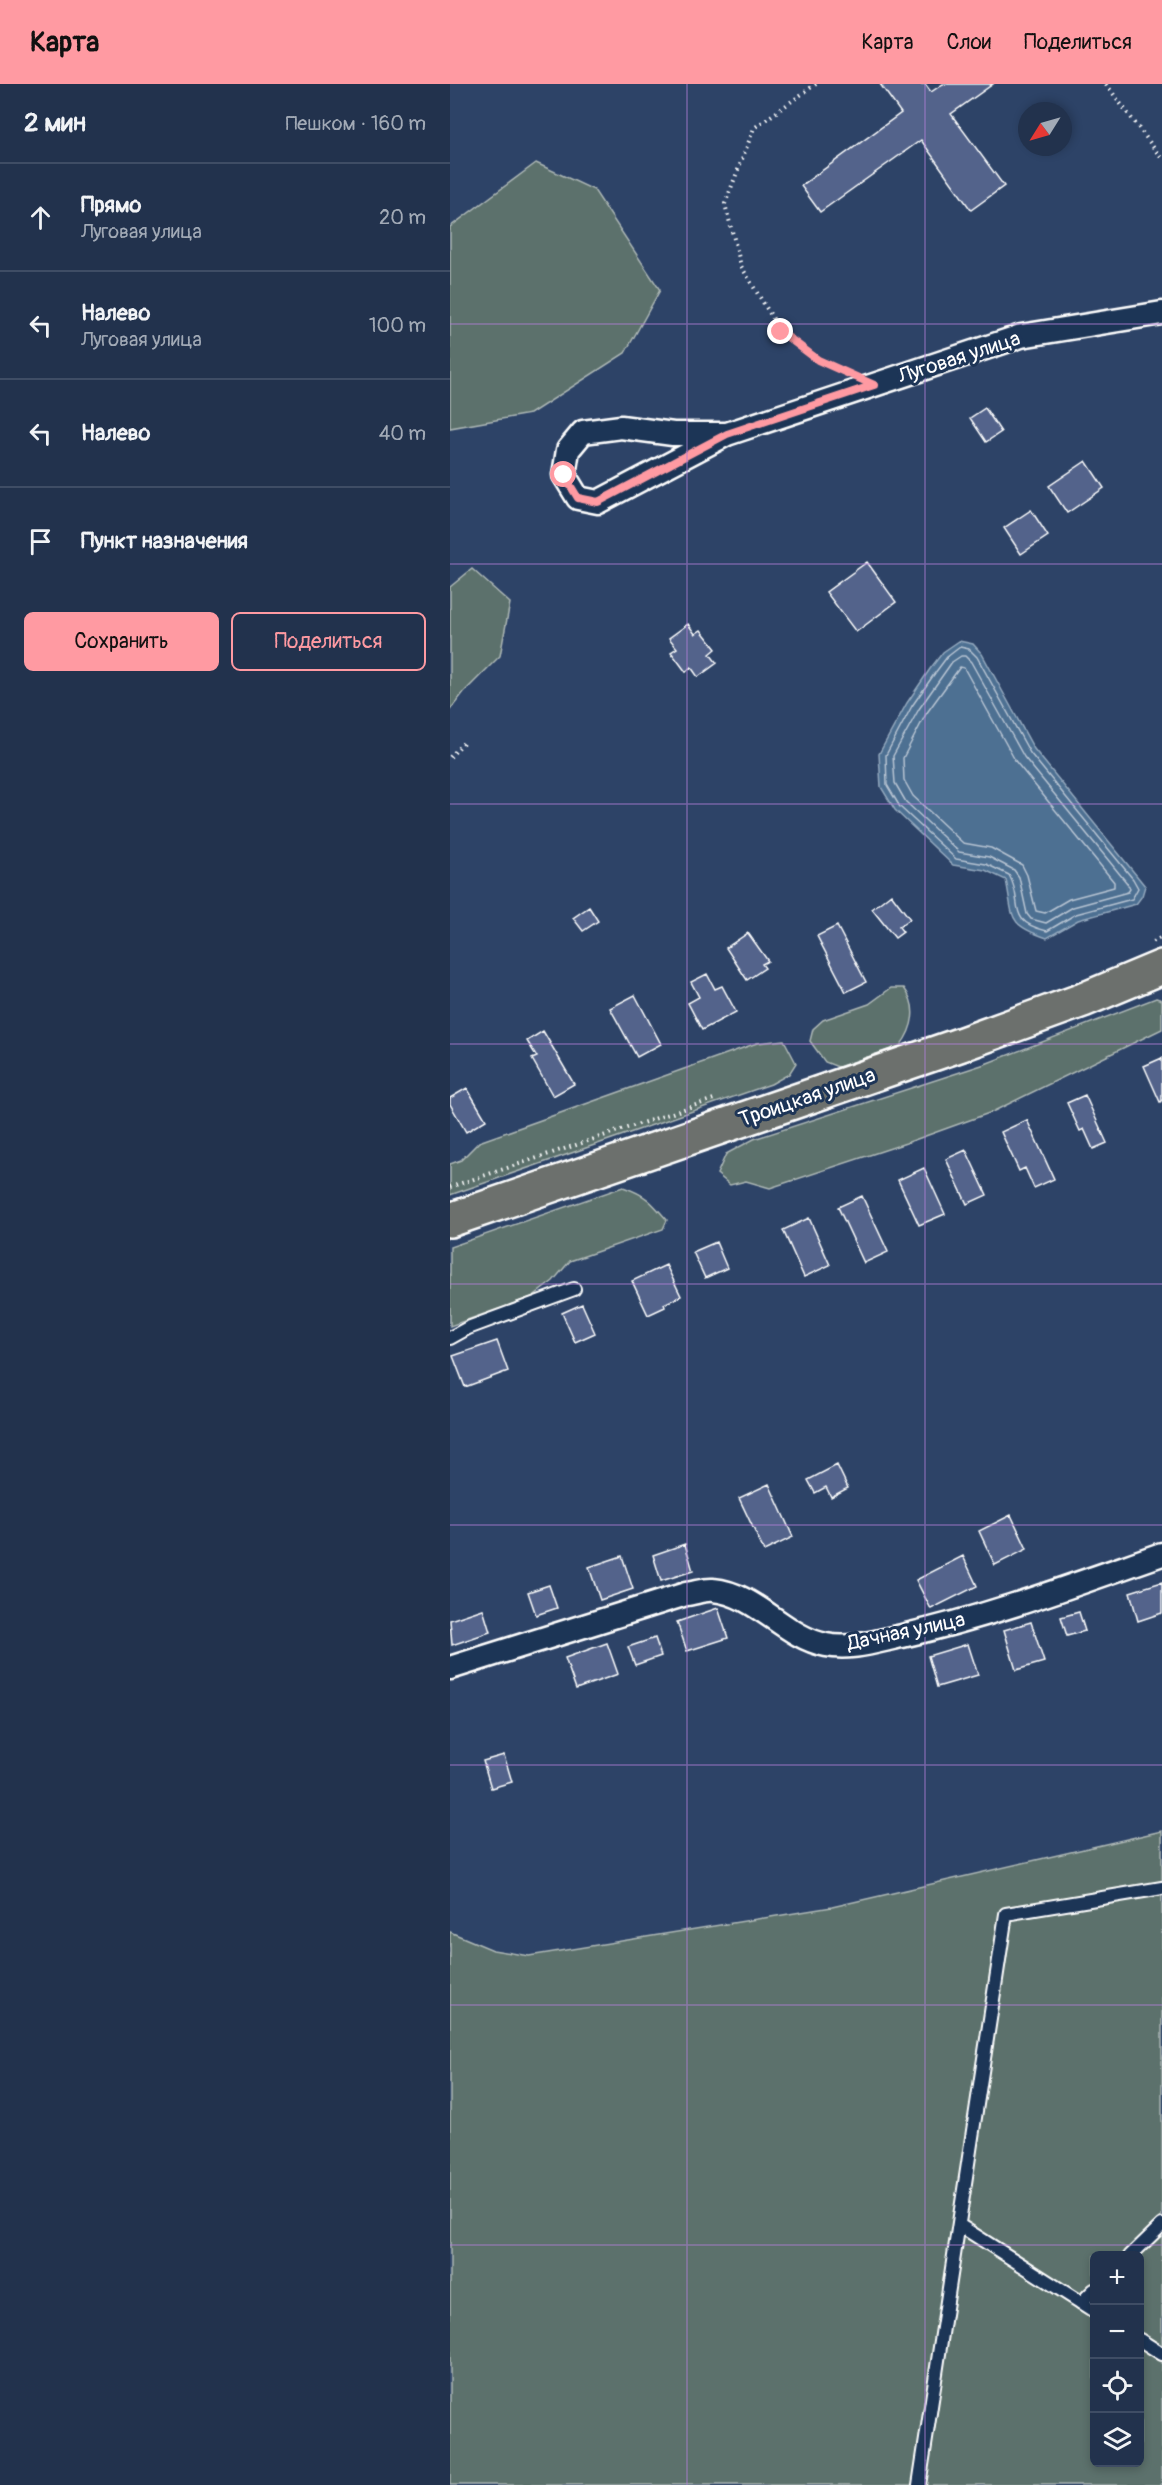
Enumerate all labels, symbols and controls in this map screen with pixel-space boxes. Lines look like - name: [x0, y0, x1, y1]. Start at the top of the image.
- text: Карта: [30, 25, 99, 60]
- text: Карта: [861, 29, 913, 56]
- text: Слои: [946, 29, 991, 56]
- text: Поделиться: [1024, 29, 1132, 56]
- north arrow: [1018, 102, 1072, 156]
- text: 2 мин: [24, 107, 86, 139]
- text: Пешком · 160 m: [285, 111, 426, 136]
- text: Прямо: [81, 191, 141, 219]
- icon: ahead: [24, 201, 57, 234]
- text: 20 m: [379, 205, 426, 230]
- text: Луговая улица: [81, 219, 202, 244]
- text: Налево: [81, 299, 150, 327]
- icon: left: [24, 309, 57, 342]
- text: 100 m: [369, 313, 426, 338]
- route end: [767, 318, 793, 344]
- street label: Луговая улица: [894, 325, 1024, 390]
- text: Луговая улица: [81, 327, 202, 352]
- icon: left: [24, 417, 57, 450]
- text: Налево: [81, 419, 150, 447]
- text: 40 m: [379, 421, 426, 446]
- route start: [550, 461, 576, 487]
- icon: arrive: [24, 525, 57, 558]
- text: Пункт назначения: [81, 527, 248, 555]
- button: Сохранить: [24, 612, 219, 671]
- button: Поделиться: [231, 612, 426, 671]
- street label: Троицкая улица: [735, 1061, 879, 1133]
- street label: Дачная улица: [844, 1606, 968, 1657]
- map controls: [1090, 2251, 1144, 2467]
- button: +: [1090, 2251, 1144, 2305]
- button: −: [1090, 2305, 1144, 2359]
- button: locate: [1090, 2359, 1144, 2413]
- button: layers: [1090, 2413, 1144, 2467]

